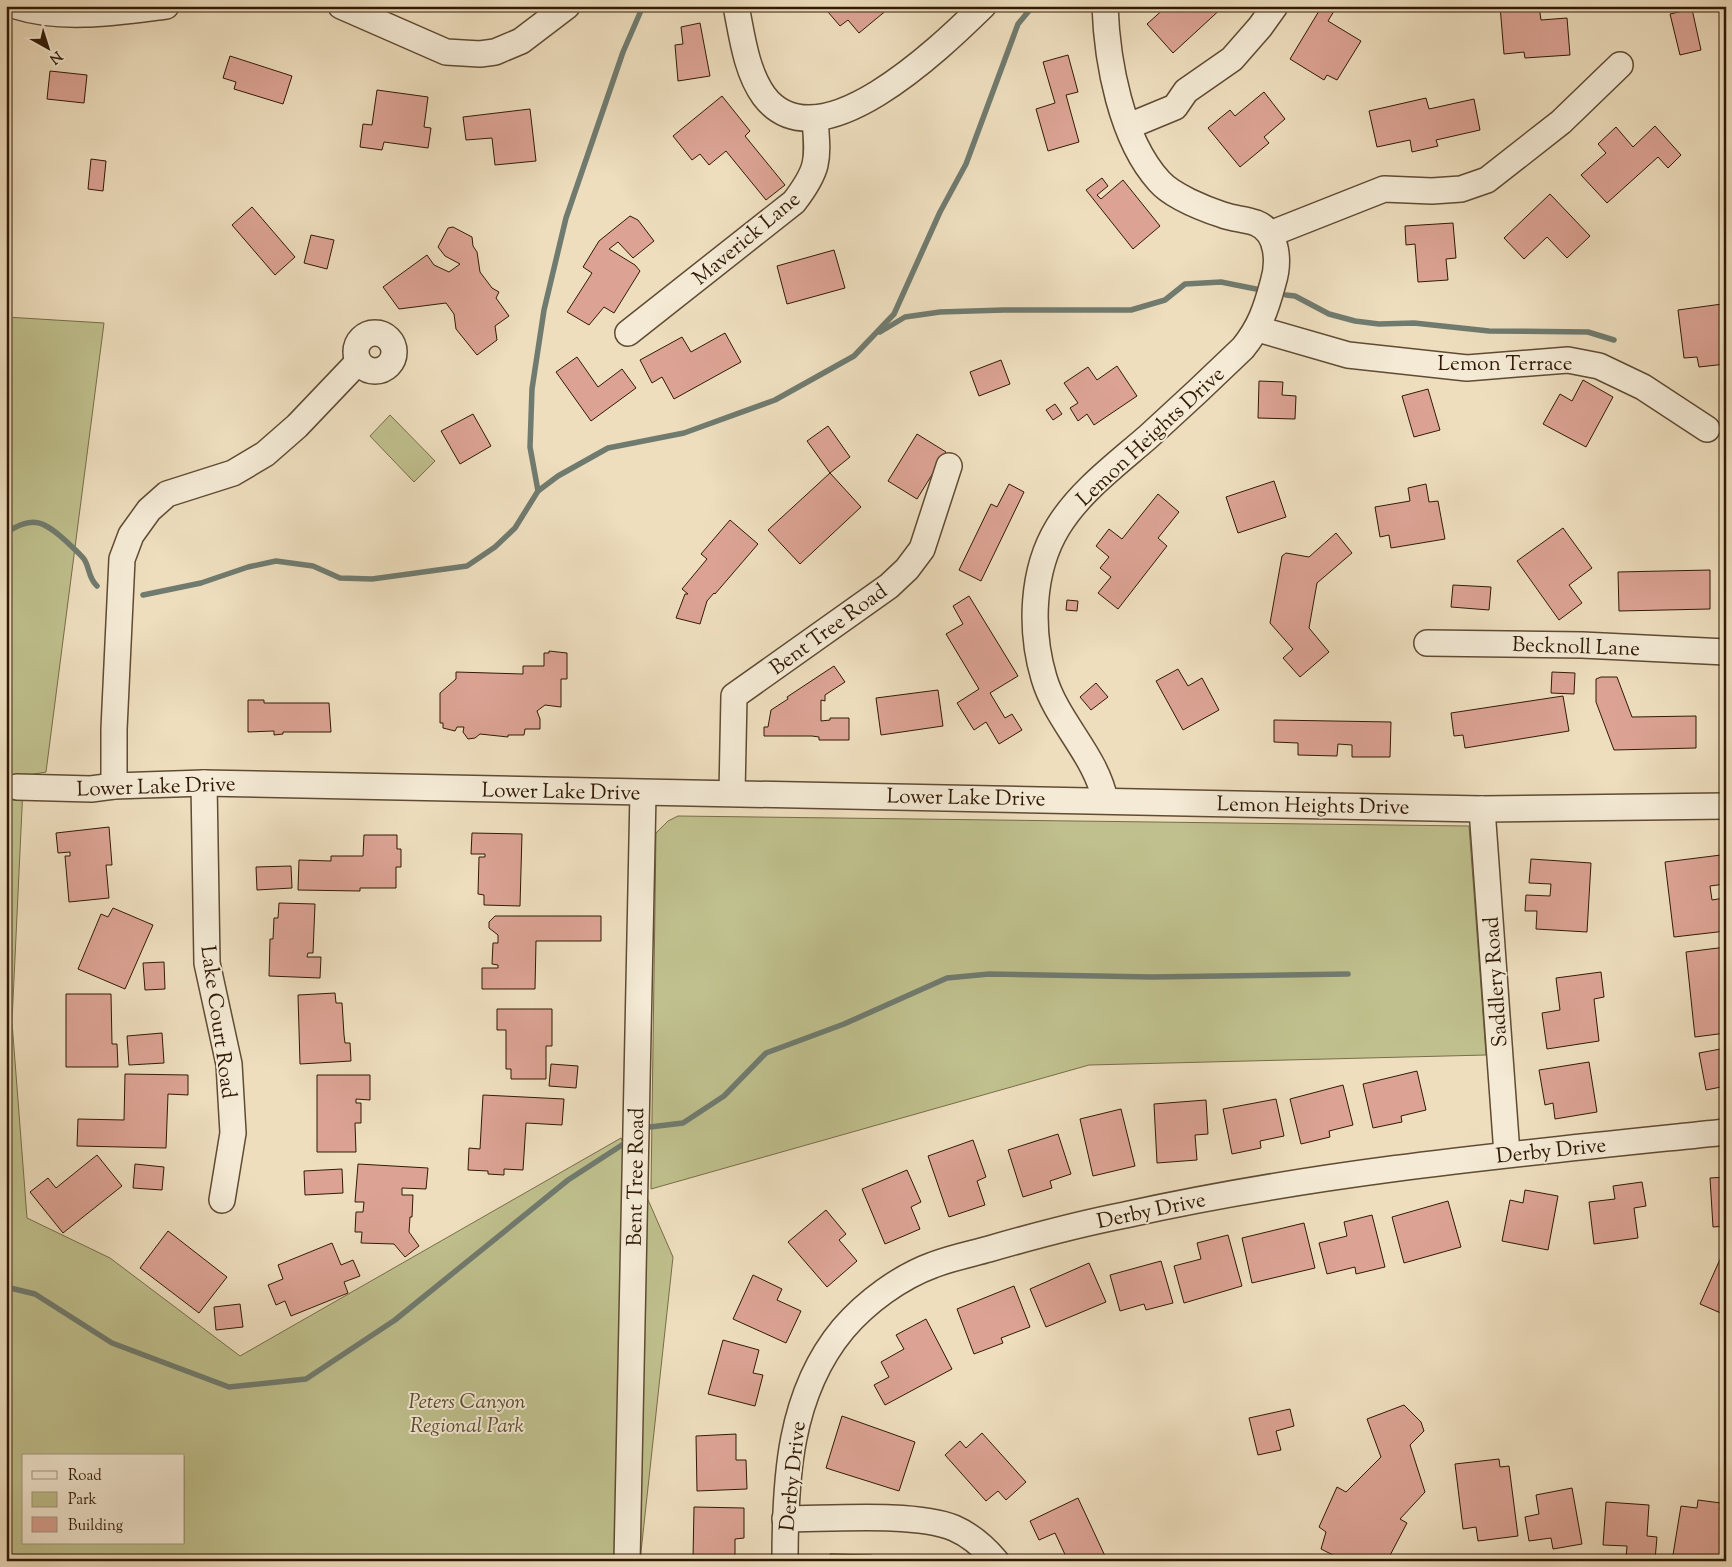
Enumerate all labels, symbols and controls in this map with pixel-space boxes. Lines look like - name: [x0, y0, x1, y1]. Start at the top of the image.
- north arrow: [22, 22, 72, 72]
- text: N: [44, 45, 66, 68]
- street label: Maverick Lane: [687, 186, 808, 294]
- street label: Lemon Terrace: [1437, 350, 1573, 380]
- street label: Lemon Heights Drive: [1071, 361, 1232, 514]
- street label: Bent Tree Road: [764, 578, 894, 684]
- street label: Becknoll Lane: [1511, 631, 1640, 665]
- street label: Lower Lake Drive: [76, 770, 236, 806]
- street label: Lower Lake Drive: [481, 777, 641, 809]
- street label: Lower Lake Drive: [886, 783, 1046, 815]
- street label: Lemon Heights Drive: [1216, 790, 1410, 824]
- street label: Saddlery Road: [1477, 915, 1517, 1048]
- street label: Lake Court Road: [191, 944, 243, 1101]
- street label: Bent Tree Road: [621, 1107, 653, 1247]
- street label: Derby Drive: [1495, 1131, 1608, 1173]
- street label: Derby Drive: [1094, 1186, 1209, 1238]
- park label: Peters Canyon Regional Park: [408, 1388, 526, 1442]
- street label: Derby Drive: [773, 1420, 815, 1533]
- legend: [22, 1454, 185, 1544]
- text: Road: [68, 1466, 102, 1487]
- text: Park: [68, 1490, 97, 1511]
- text: Building: [68, 1516, 123, 1537]

